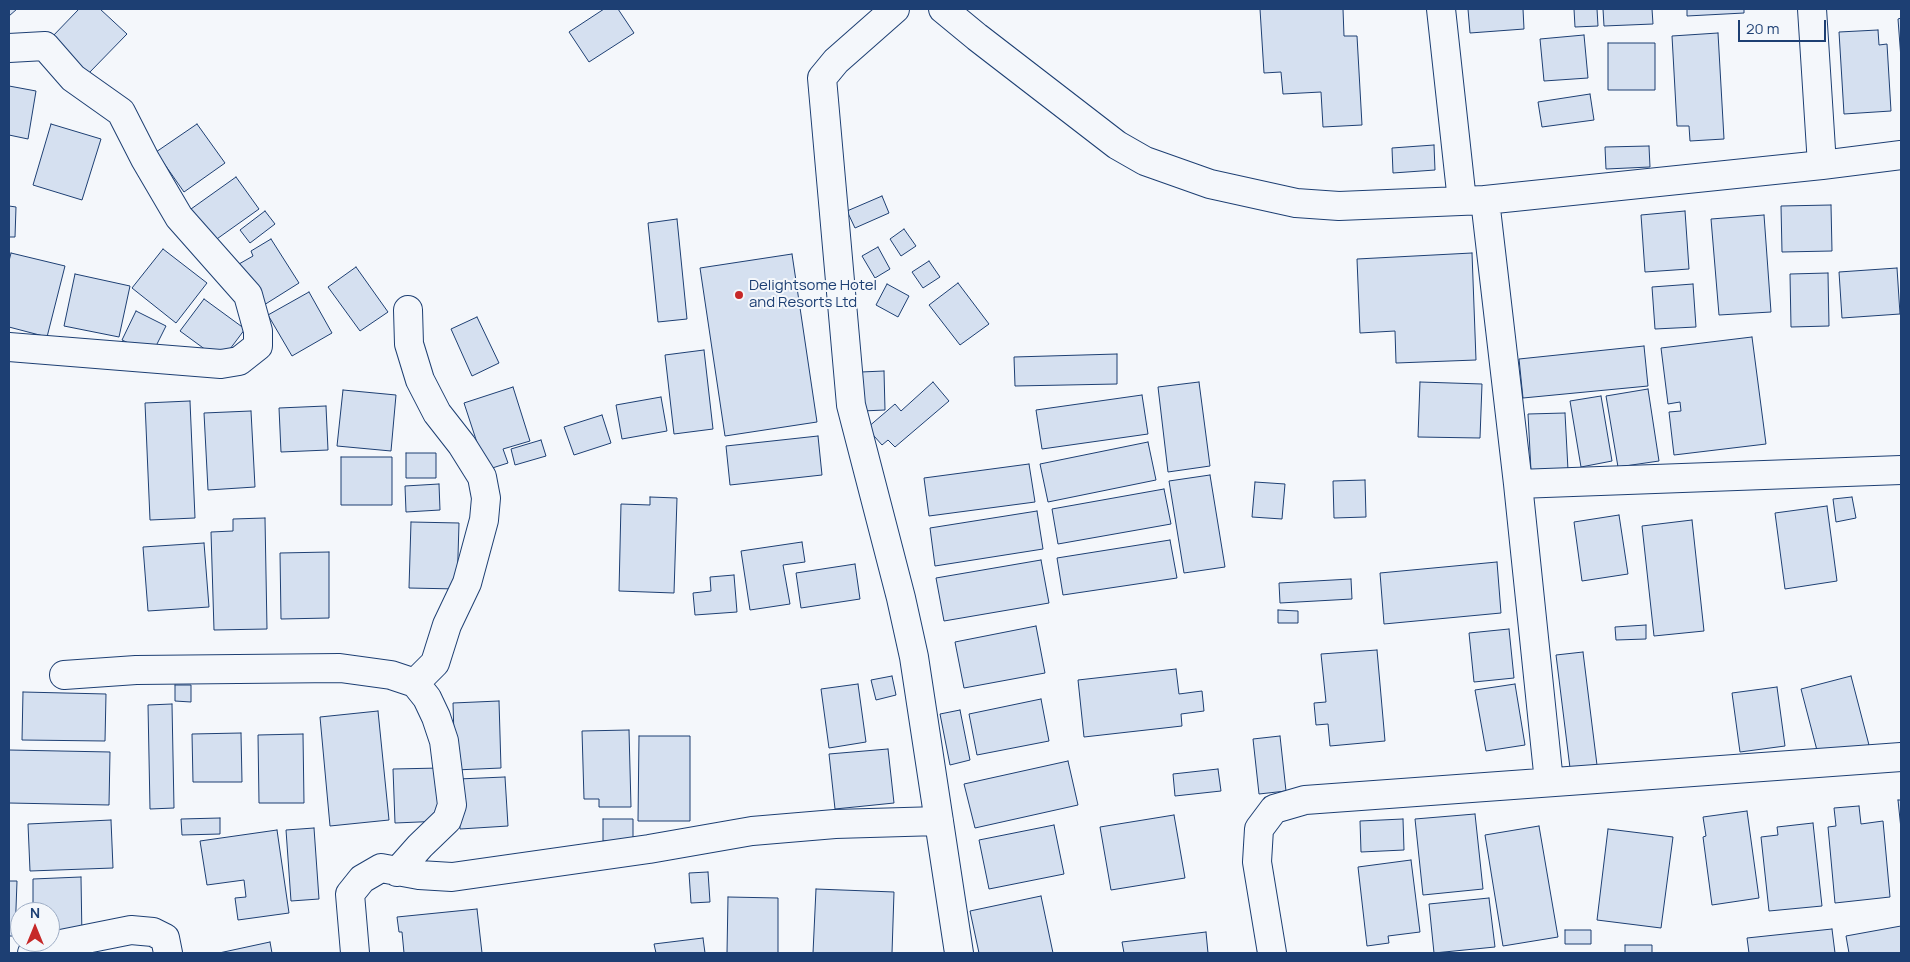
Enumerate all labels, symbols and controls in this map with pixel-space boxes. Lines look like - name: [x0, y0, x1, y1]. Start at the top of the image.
- scale bar: [1740, 10, 1828, 42]
- text: 20 m: [1746, 18, 1779, 39]
- place label: Delightsome Hotel and Resorts Ltd: [749, 277, 877, 312]
- marker: Delightsome Hotel and Resorts Ltd: [733, 289, 745, 301]
- north arrow: [10, 902, 60, 952]
- text: N: [30, 903, 40, 922]

